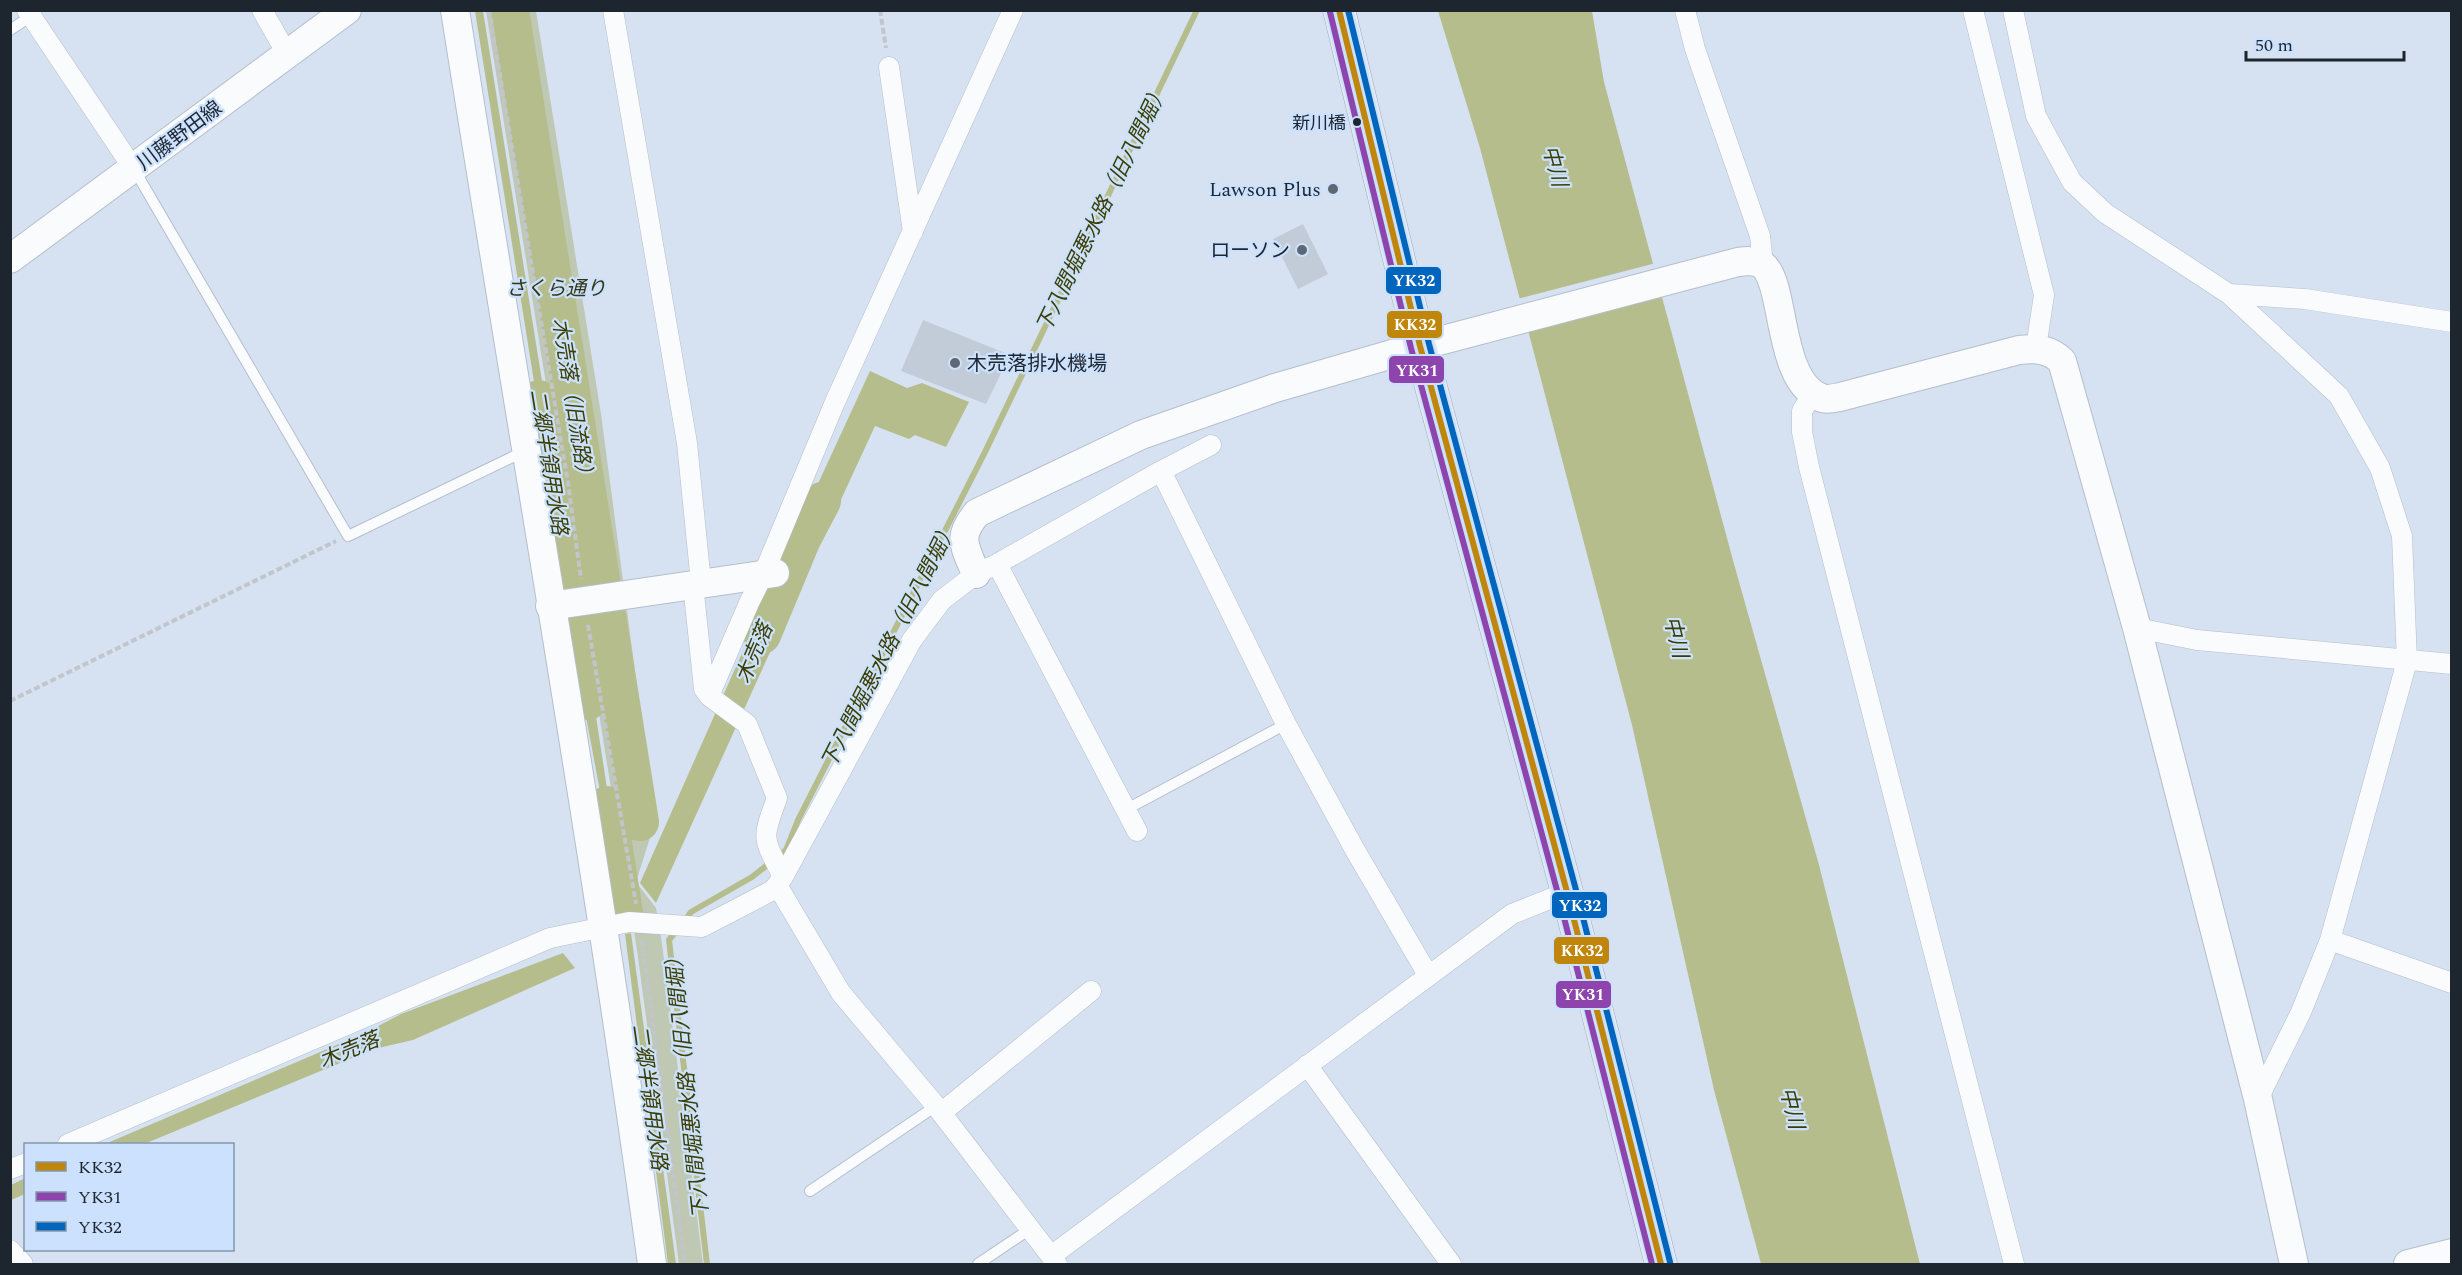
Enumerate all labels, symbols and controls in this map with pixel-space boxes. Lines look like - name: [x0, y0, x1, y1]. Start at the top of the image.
- scale bar: [2246, 24, 2404, 62]
- text: 50 m: [2255, 32, 2293, 59]
- water label: 下八間堀悪水路（旧八間堀）: [1029, 79, 1177, 338]
- street label: 川藤野田線: [131, 94, 229, 178]
- place label: 新川橋: [1292, 110, 1346, 137]
- marker: 新川橋: [1351, 116, 1363, 128]
- water label: 中川: [1533, 142, 1575, 193]
- place label: Lawson Plus: [1209, 175, 1321, 205]
- marker: Lawson Plus: [1326, 182, 1340, 196]
- place label: ローソン: [1210, 236, 1290, 266]
- marker: ローソン: [1295, 243, 1309, 257]
- line badge: YK32: [1385, 266, 1442, 295]
- text: YK32: [1393, 269, 1435, 293]
- park label: さくら通り: [506, 274, 606, 304]
- line badge: KK32: [1386, 310, 1443, 339]
- text: KK32: [1394, 313, 1436, 337]
- water label: 木売落（旧流路）: [543, 316, 601, 487]
- place label: 木売落排水機場: [967, 349, 1107, 379]
- line badge: YK31: [1388, 355, 1445, 384]
- marker: 木売落排水機場: [948, 356, 962, 370]
- text: YK31: [1396, 359, 1438, 383]
- water label: 二郷半領用水路: [521, 387, 576, 539]
- water label: 下八間堀悪水路（旧八間堀）: [814, 517, 966, 774]
- water label: 中川: [1654, 613, 1696, 663]
- water label: 木売落: [728, 615, 783, 689]
- line badge: YK32: [1551, 891, 1608, 919]
- text: YK32: [1559, 894, 1601, 918]
- line badge: KK32: [1553, 936, 1610, 965]
- text: KK32: [1561, 939, 1603, 963]
- water label: 下八間堀悪水路（旧八間堀）: [658, 945, 718, 1220]
- line badge: YK31: [1555, 980, 1612, 1009]
- text: YK31: [1562, 983, 1604, 1007]
- water label: 二郷半領用水路: [623, 1022, 675, 1174]
- water label: 木売落: [314, 1023, 387, 1078]
- water label: 中川: [1770, 1084, 1812, 1134]
- legend: [24, 1143, 234, 1251]
- text: KK32: [78, 1154, 122, 1181]
- text: YK31: [78, 1184, 122, 1211]
- text: YK32: [78, 1214, 122, 1241]

